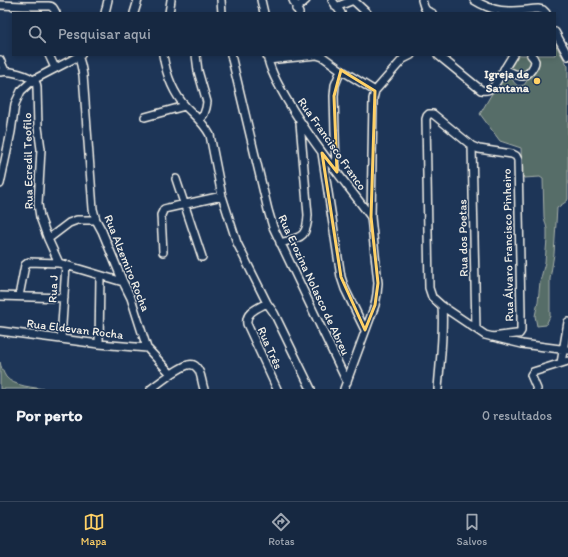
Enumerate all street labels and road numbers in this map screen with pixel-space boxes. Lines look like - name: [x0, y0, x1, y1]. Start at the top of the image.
- street label: Rua Francisco Franco: [295, 95, 369, 193]
- street label: Rua Ecredil Teofilo: [20, 113, 36, 209]
- street label: Rua Álvaro Francisco Pinheiro: [500, 168, 516, 322]
- street label: Rua dos Poetas: [455, 199, 471, 277]
- street label: Rua Erozina Nolasco de Abreu: [275, 212, 353, 358]
- street label: Rua Alzemiro Rocha: [101, 213, 153, 314]
- street label: Rua J: [45, 275, 61, 303]
- street label: Rua Eldevan Rocha: [26, 316, 125, 342]
- street label: Rua Três: [254, 325, 286, 371]

